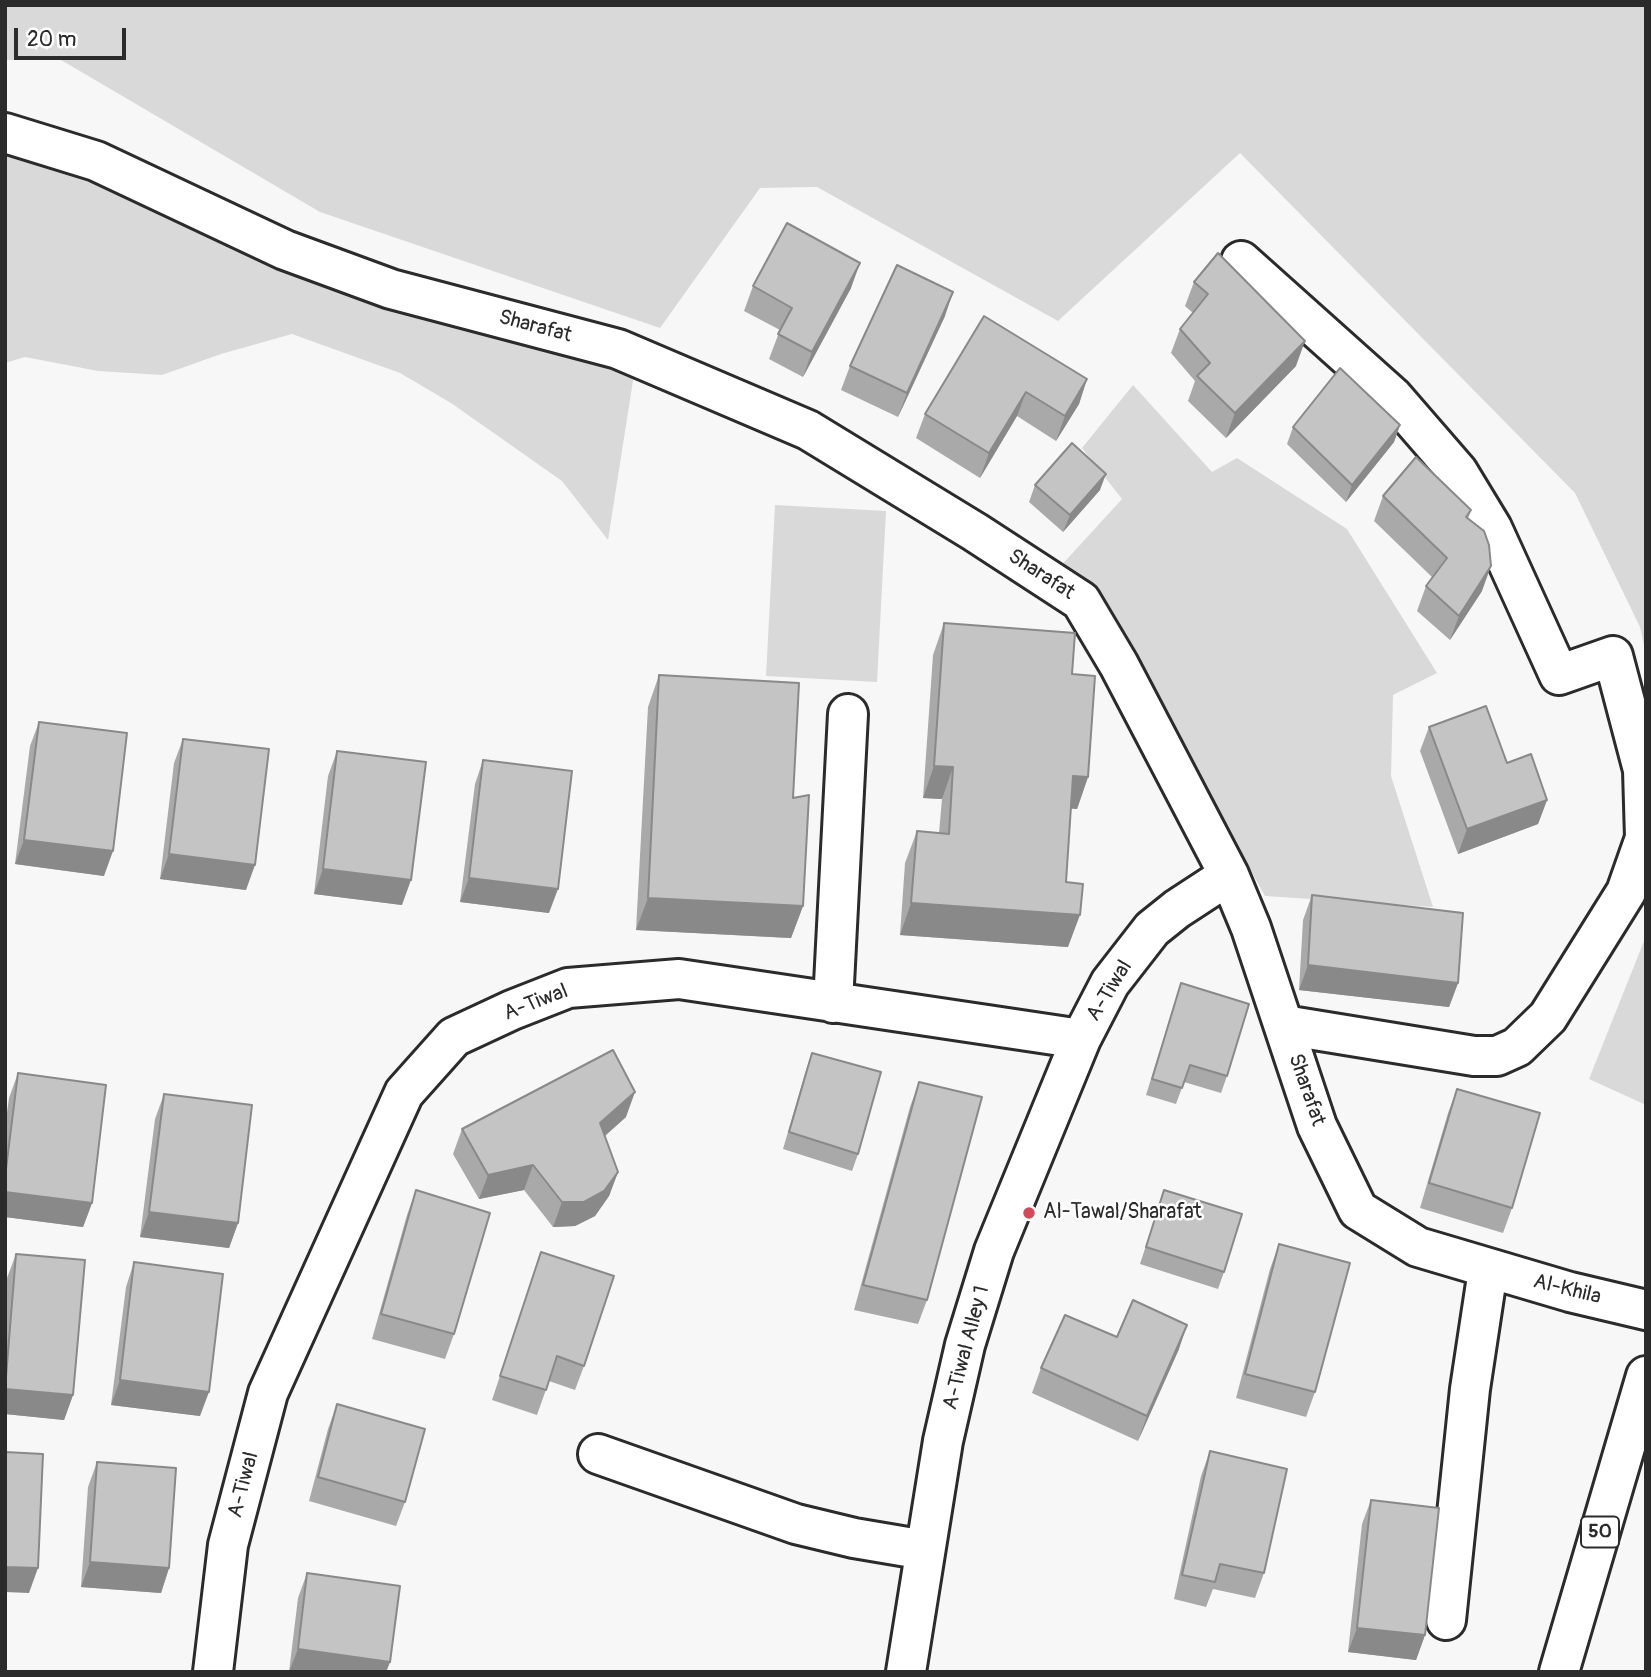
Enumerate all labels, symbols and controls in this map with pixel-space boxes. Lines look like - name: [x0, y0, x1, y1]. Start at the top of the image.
- scale bar: [18, 14, 130, 58]
- text: 20 m: [27, 26, 76, 53]
- street label: Sharafat: [496, 305, 574, 349]
- street label: Sharafat: [1003, 544, 1079, 606]
- street label: A-Tiwal: [1082, 956, 1138, 1026]
- street label: A-Tiwal: [500, 979, 572, 1027]
- street label: Sharafat: [1282, 1051, 1330, 1129]
- place label: Al-Tawal/Sharafat: [1043, 1200, 1202, 1226]
- marker: Al-Tawal/Sharafat: [1021, 1205, 1037, 1221]
- street label: Al-Khila: [1531, 1269, 1603, 1311]
- street label: A-Tiwal Alley 1: [938, 1283, 996, 1413]
- street label: A-Tiwal: [223, 1449, 265, 1521]
- road number: 50: [1581, 1516, 1619, 1548]

